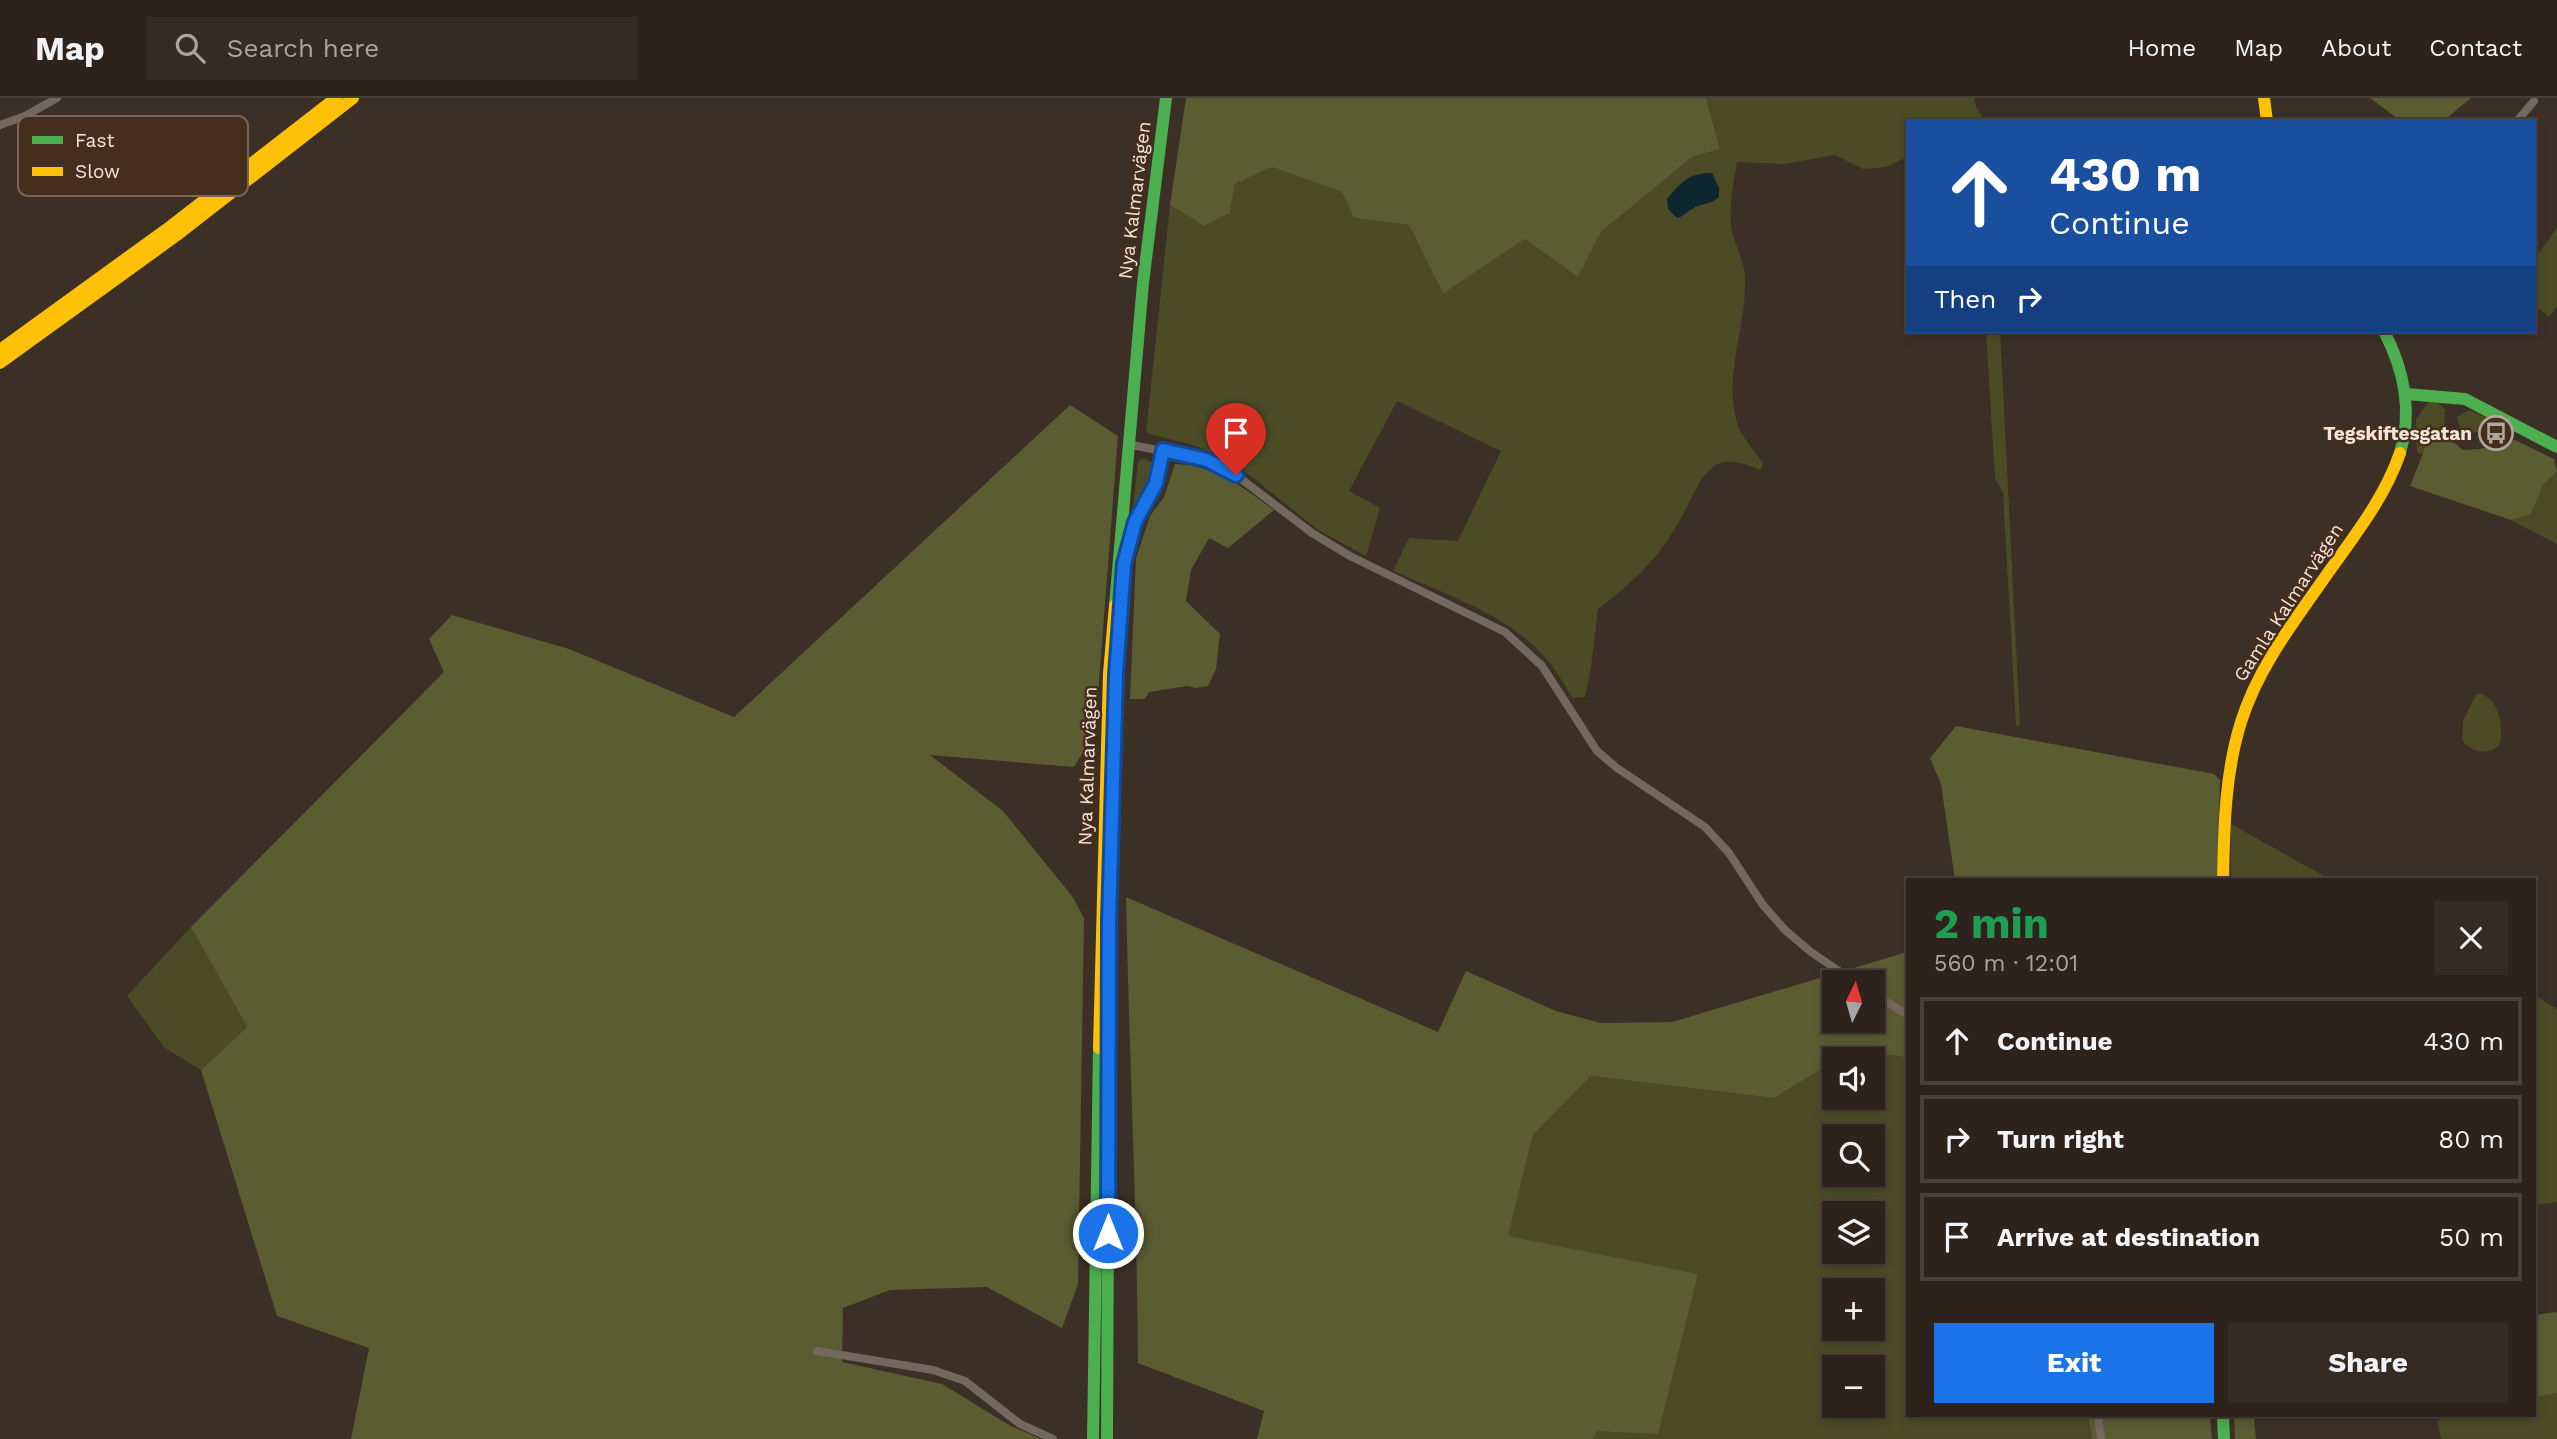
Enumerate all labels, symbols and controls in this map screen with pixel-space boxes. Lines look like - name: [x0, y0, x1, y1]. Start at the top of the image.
- search box: [147, 17, 637, 80]
- text: Map: [35, 29, 105, 68]
- icon: search: [171, 29, 209, 67]
- text: Search here: [227, 33, 379, 63]
- text: Home: [2128, 34, 2196, 62]
- text: Map: [2234, 34, 2283, 62]
- text: About: [2321, 34, 2391, 62]
- text: Contact: [2429, 34, 2522, 62]
- legend: [18, 116, 248, 196]
- street label: Nya Kalmarvägen: [1113, 120, 1156, 280]
- text: Fast: [75, 129, 114, 152]
- text: 430 m: [2049, 145, 2201, 203]
- icon: ahead: [1934, 147, 2025, 238]
- text: Slow: [75, 160, 120, 183]
- text: Continue: [2049, 204, 2190, 242]
- icon: right: [2010, 280, 2048, 318]
- text: Then: [1934, 284, 1996, 314]
- pin: [1206, 403, 1266, 475]
- icon: arrive: [1217, 414, 1255, 452]
- bus stop icon: Tegskiftesgatan: [2477, 414, 2515, 452]
- place label: Tegskiftesgatan: [2323, 422, 2472, 445]
- street label: Gamla Kalmarvägen: [2229, 519, 2348, 686]
- street label: Nya Kalmarvägen: [1073, 686, 1102, 846]
- text: 2 min: [1934, 899, 2049, 948]
- button: close: [2434, 901, 2508, 975]
- text: 560 m · 12:01: [1934, 950, 2078, 977]
- north arrow: [1822, 970, 1885, 1032]
- map controls: [1822, 970, 1885, 1418]
- icon: ahead: [1938, 1022, 1976, 1060]
- text: Continue: [1997, 1026, 2113, 1056]
- text: 430 m: [2423, 1026, 2504, 1056]
- button: sound: [1822, 1047, 1885, 1110]
- icon: right: [1938, 1120, 1976, 1158]
- button: search: [1822, 1124, 1885, 1187]
- text: Turn right: [1997, 1124, 2124, 1154]
- text: 80 m: [2438, 1124, 2504, 1154]
- position arrow: [1071, 1196, 1145, 1270]
- button: layers: [1822, 1201, 1885, 1264]
- icon: arrive: [1938, 1218, 1976, 1256]
- text: Arrive at destination: [1997, 1222, 2260, 1252]
- text: 50 m: [2439, 1222, 2504, 1252]
- button: +: [1822, 1278, 1885, 1341]
- button: Exit: [1934, 1323, 2214, 1403]
- button: Share: [2228, 1323, 2508, 1403]
- button: −: [1822, 1355, 1885, 1418]

